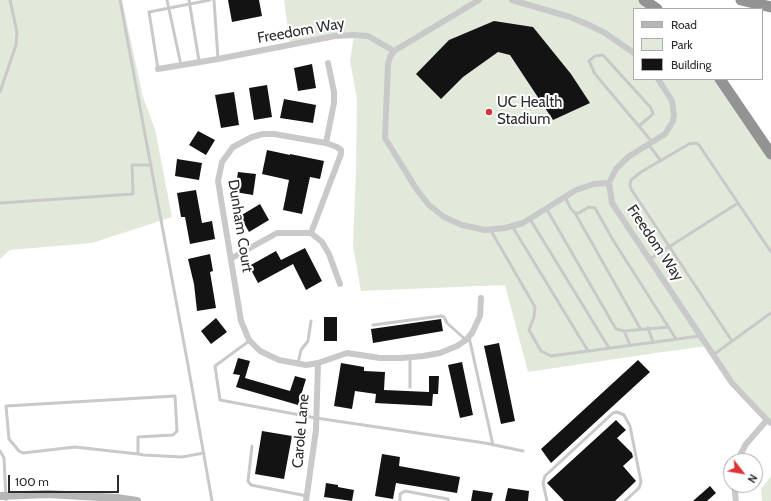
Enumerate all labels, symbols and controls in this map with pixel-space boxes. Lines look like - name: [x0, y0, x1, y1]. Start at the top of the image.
- legend: [633, 8, 763, 80]
- street label: Freedom Way: [256, 14, 346, 48]
- text: Road: [671, 17, 697, 32]
- text: Park: [671, 37, 693, 52]
- text: Building: [671, 57, 712, 72]
- place label: UC Health Stadium: [497, 94, 562, 129]
- marker: UC Health Stadium: [484, 107, 494, 117]
- street label: Dunham Court: [224, 178, 256, 274]
- street label: Freedom Way: [623, 201, 687, 285]
- street label: Carole Lane: [289, 393, 313, 469]
- north arrow: [723, 453, 763, 493]
- scale bar: [10, 467, 121, 493]
- text: N: [744, 472, 760, 486]
- text: 100 m: [15, 474, 49, 489]

